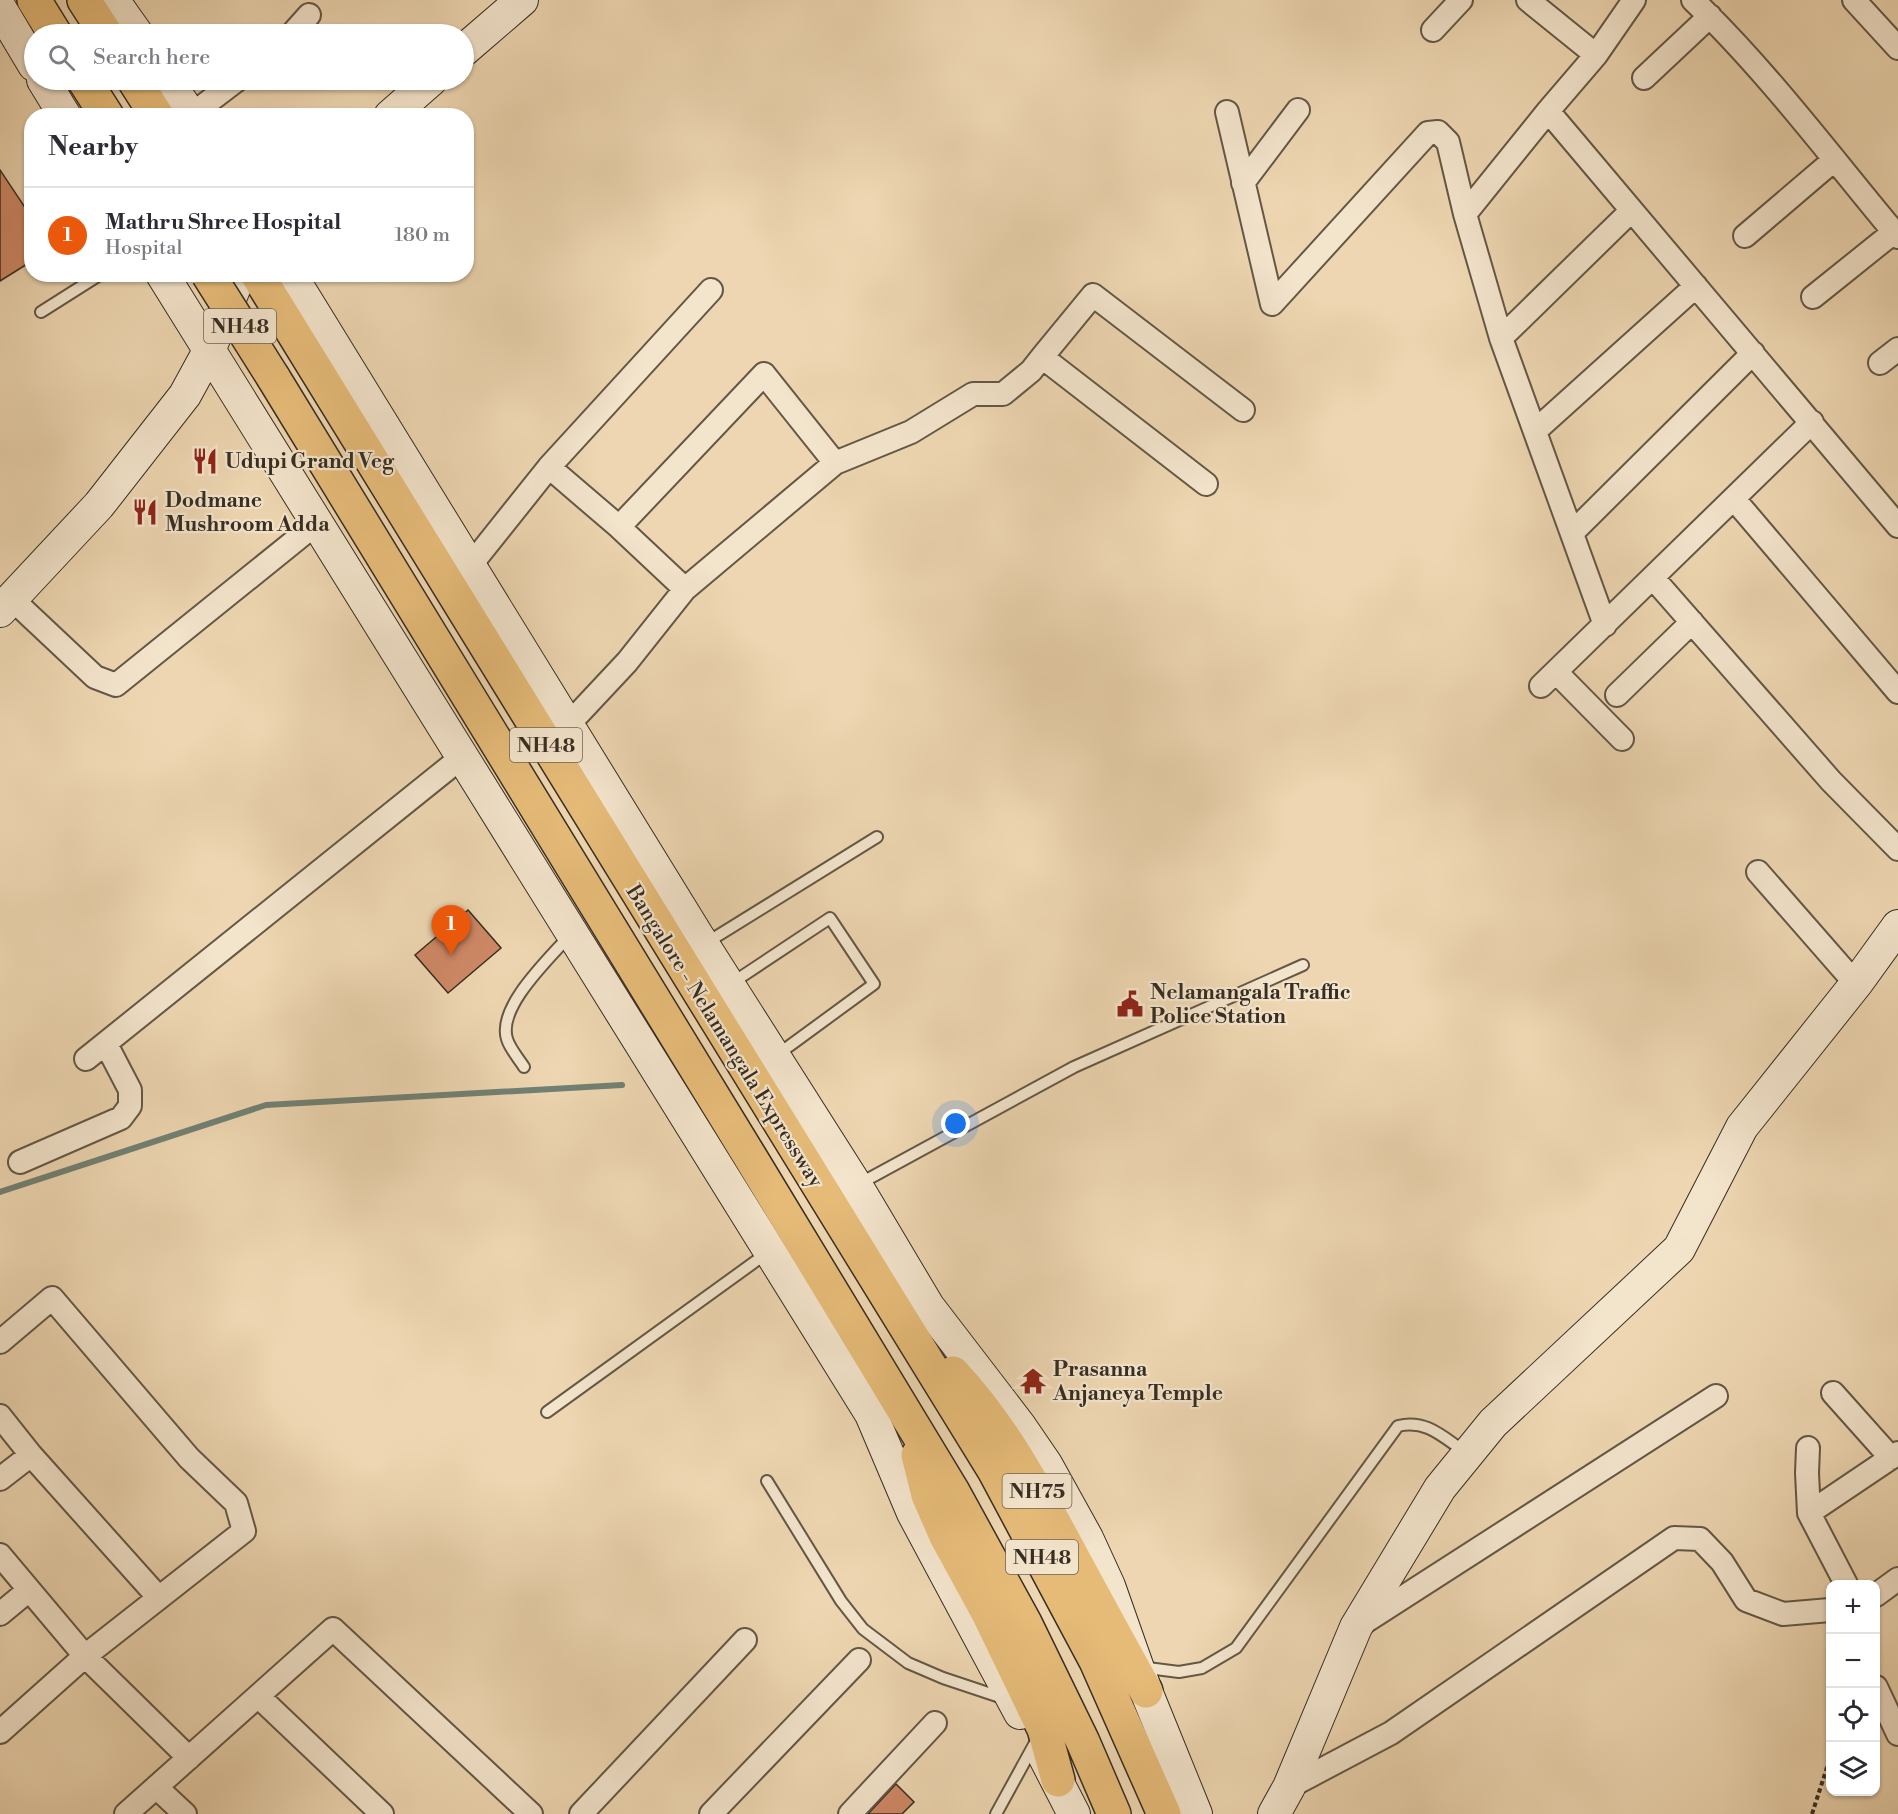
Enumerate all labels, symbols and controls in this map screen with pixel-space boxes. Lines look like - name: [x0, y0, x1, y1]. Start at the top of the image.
- search box: [24, 24, 474, 90]
- icon: search: [45, 41, 78, 74]
- text: Search here: [93, 44, 210, 71]
- text: Nearby: [48, 131, 138, 163]
- text: Mathru Shree Hospital: [105, 209, 341, 236]
- text: 1: [63, 223, 72, 248]
- text: 180 m: [395, 223, 450, 248]
- text: Hospital: [105, 236, 182, 261]
- road number: NH48: [204, 309, 276, 343]
- restaurant icon: Udupi Grand Veg: [190, 446, 220, 476]
- place label: Udupi Grand Veg: [225, 449, 395, 475]
- place label: Dodmane Mushroom Adda: [165, 488, 330, 538]
- restaurant icon: Dodmane Mushroom Adda: [130, 497, 160, 527]
- road number: NH48: [510, 728, 582, 762]
- street label: Bangalore - Nelamangala Expressway: [619, 880, 829, 1193]
- pin: 1: [432, 906, 470, 955]
- place label: Nelamangala Traffic Police Station: [1150, 980, 1351, 1030]
- public building icon: Nelamangala Traffic Police Station: [1115, 989, 1145, 1019]
- your location: [941, 1109, 970, 1138]
- place label: Prasanna Anjaneya Temple: [1052, 1357, 1223, 1407]
- temple icon: Prasanna Anjaneya Temple: [1018, 1366, 1048, 1396]
- road number: NH75: [1002, 1474, 1072, 1508]
- road number: NH48: [1006, 1540, 1078, 1574]
- map controls: [1826, 1580, 1880, 1796]
- button: +: [1826, 1580, 1880, 1634]
- button: −: [1826, 1634, 1880, 1688]
- button: locate: [1826, 1688, 1880, 1742]
- button: layers: [1826, 1742, 1880, 1796]

